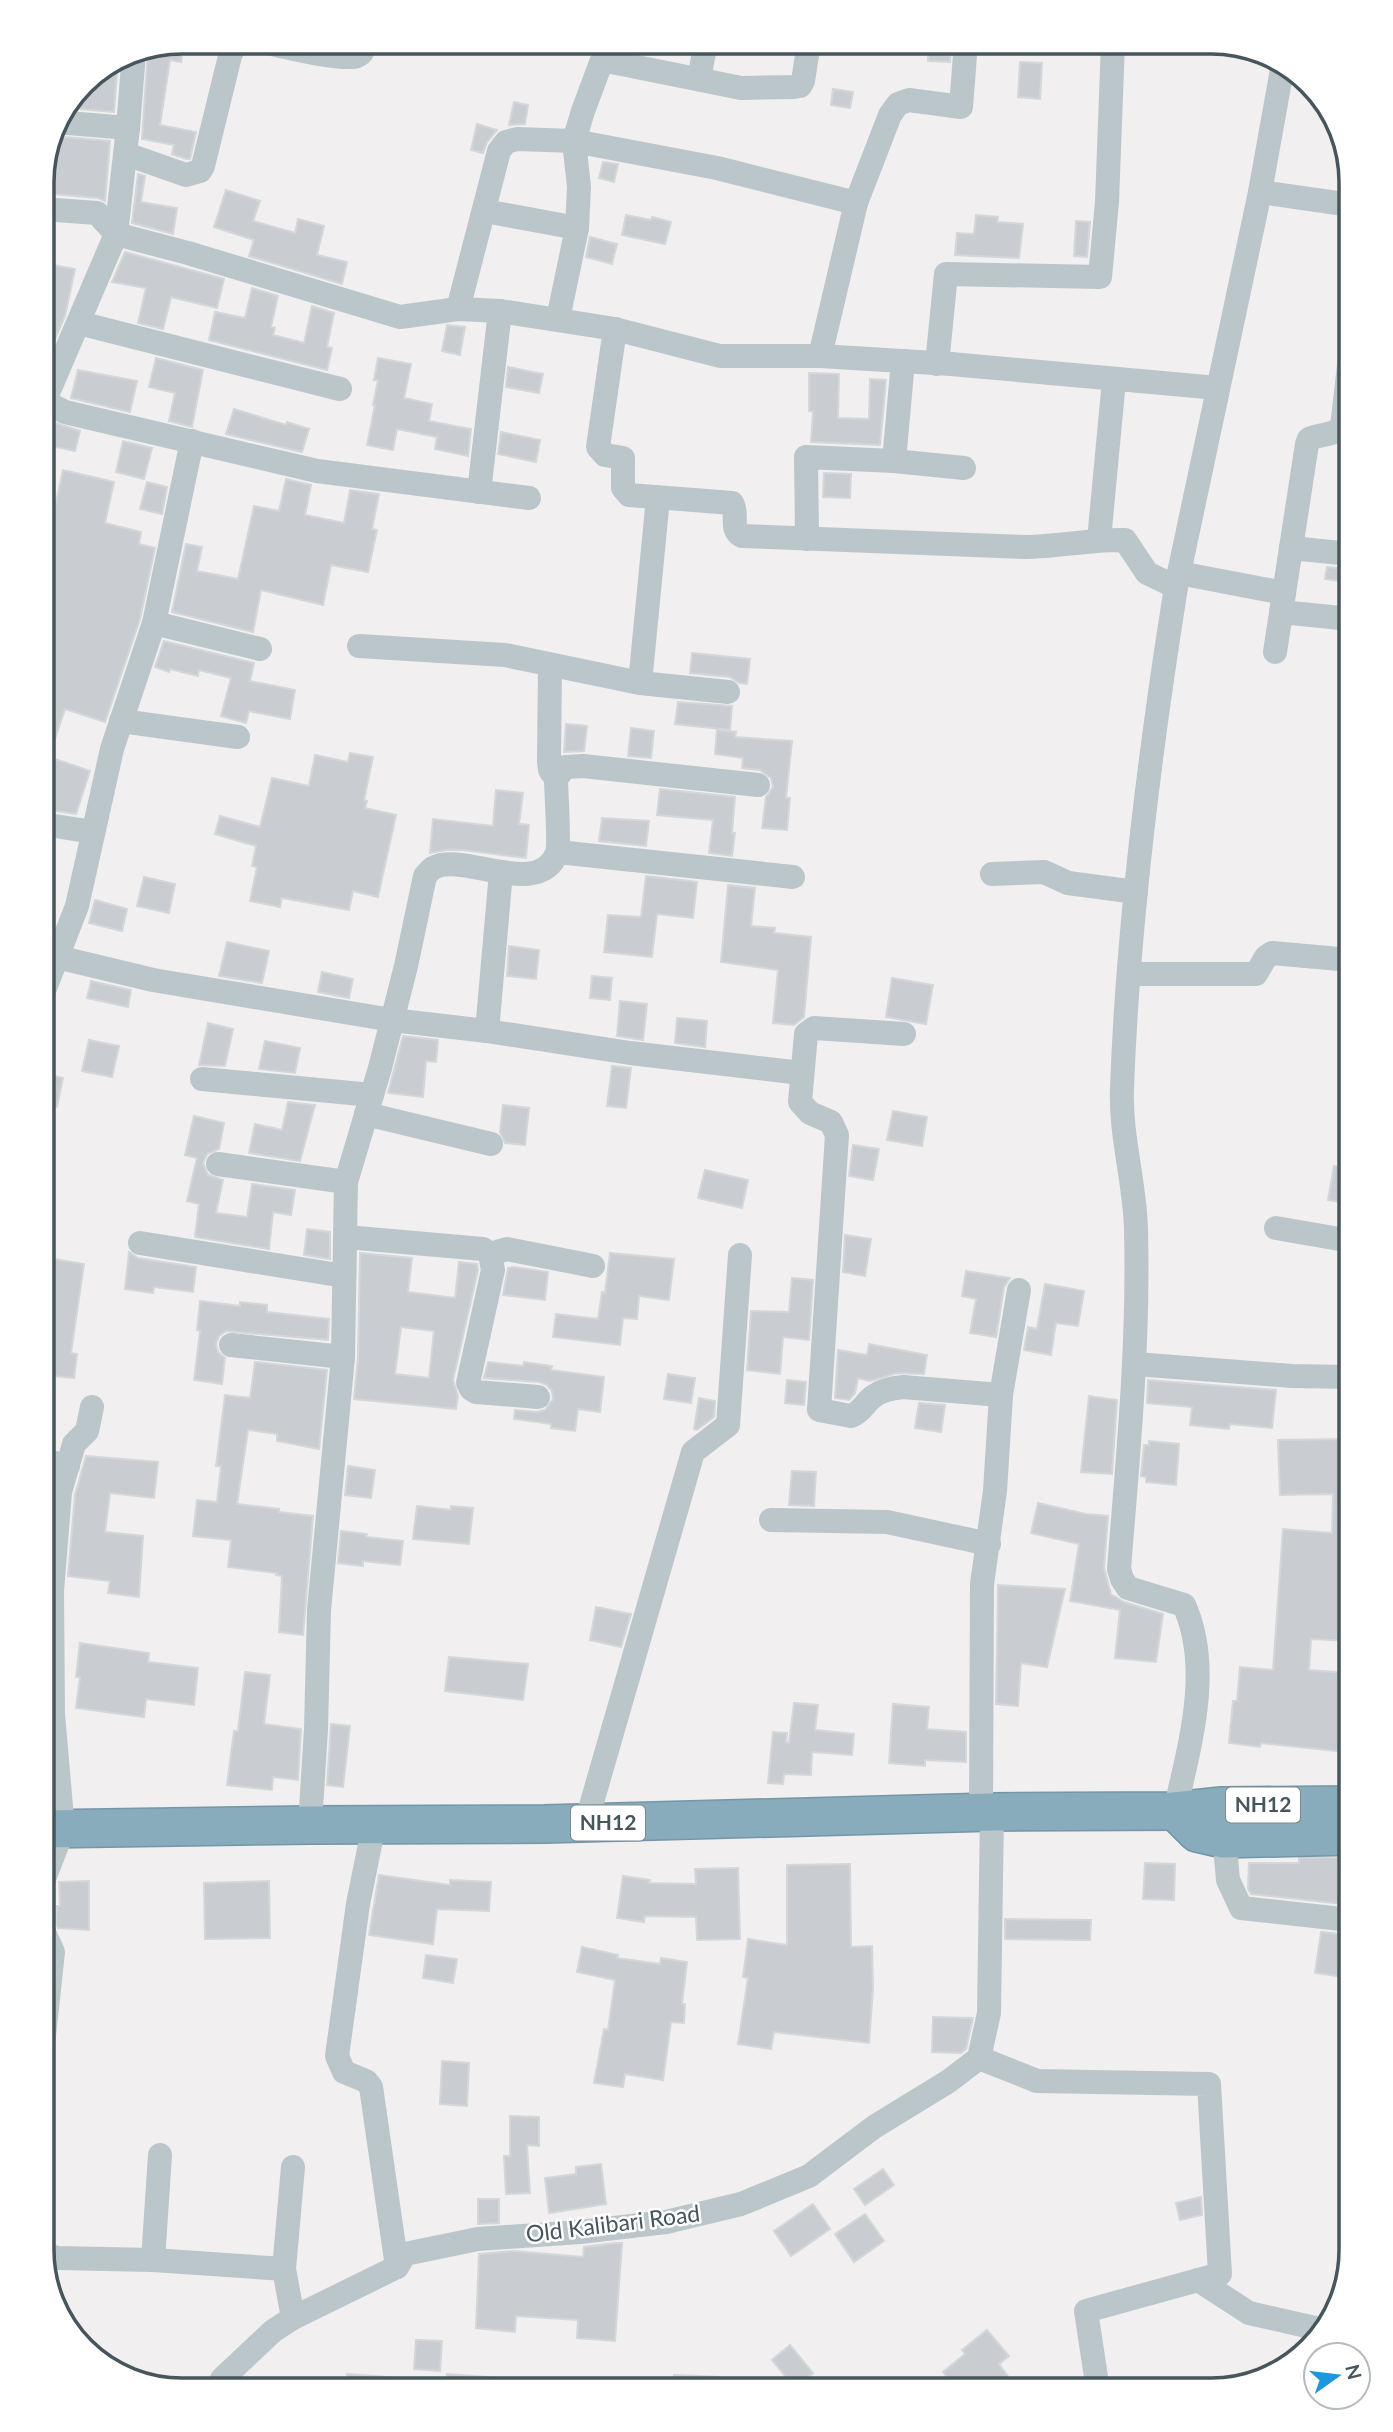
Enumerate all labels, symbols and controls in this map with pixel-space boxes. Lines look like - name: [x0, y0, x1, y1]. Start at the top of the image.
- road number: NH12: [1226, 1787, 1300, 1822]
- road number: NH12: [571, 1806, 645, 1840]
- street label: Old Kalibari Road: [524, 2198, 701, 2248]
- north arrow: [1302, 2341, 1372, 2411]
- text: N: [1341, 2362, 1367, 2382]

